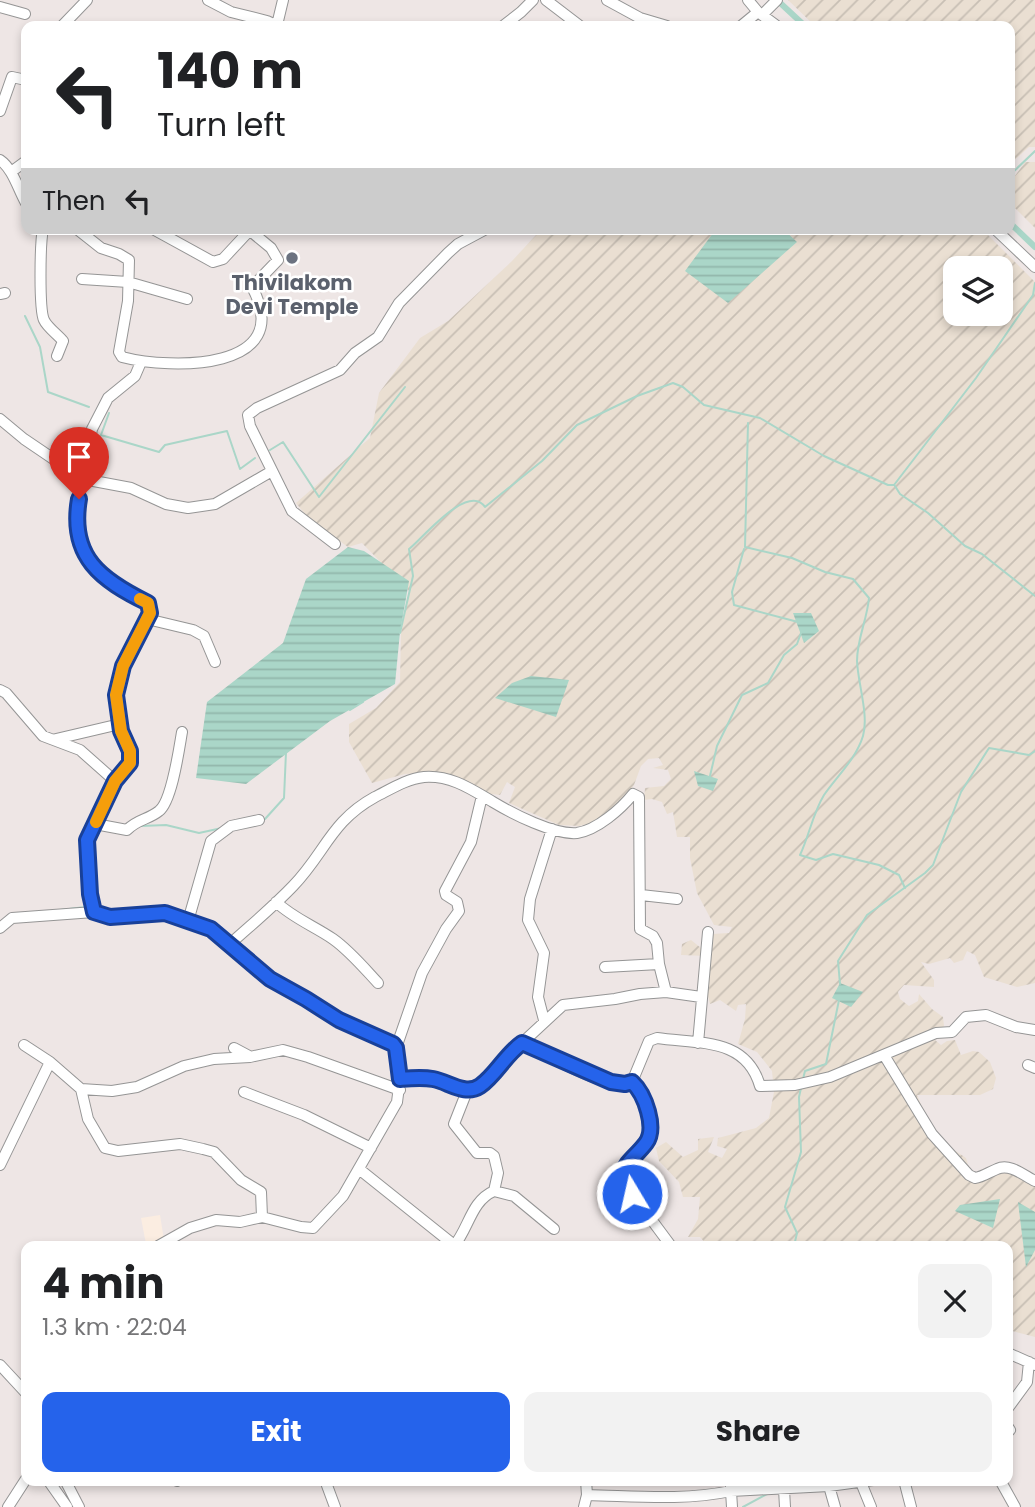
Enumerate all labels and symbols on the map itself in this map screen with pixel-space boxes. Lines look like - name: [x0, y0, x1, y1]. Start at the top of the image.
- marker: Thivilakom Devi Temple: [284, 250, 300, 266]
- place label: Thivilakom Devi Temple: [226, 268, 359, 321]
- pin: [49, 427, 109, 499]
- position arrow: [595, 1157, 669, 1231]

